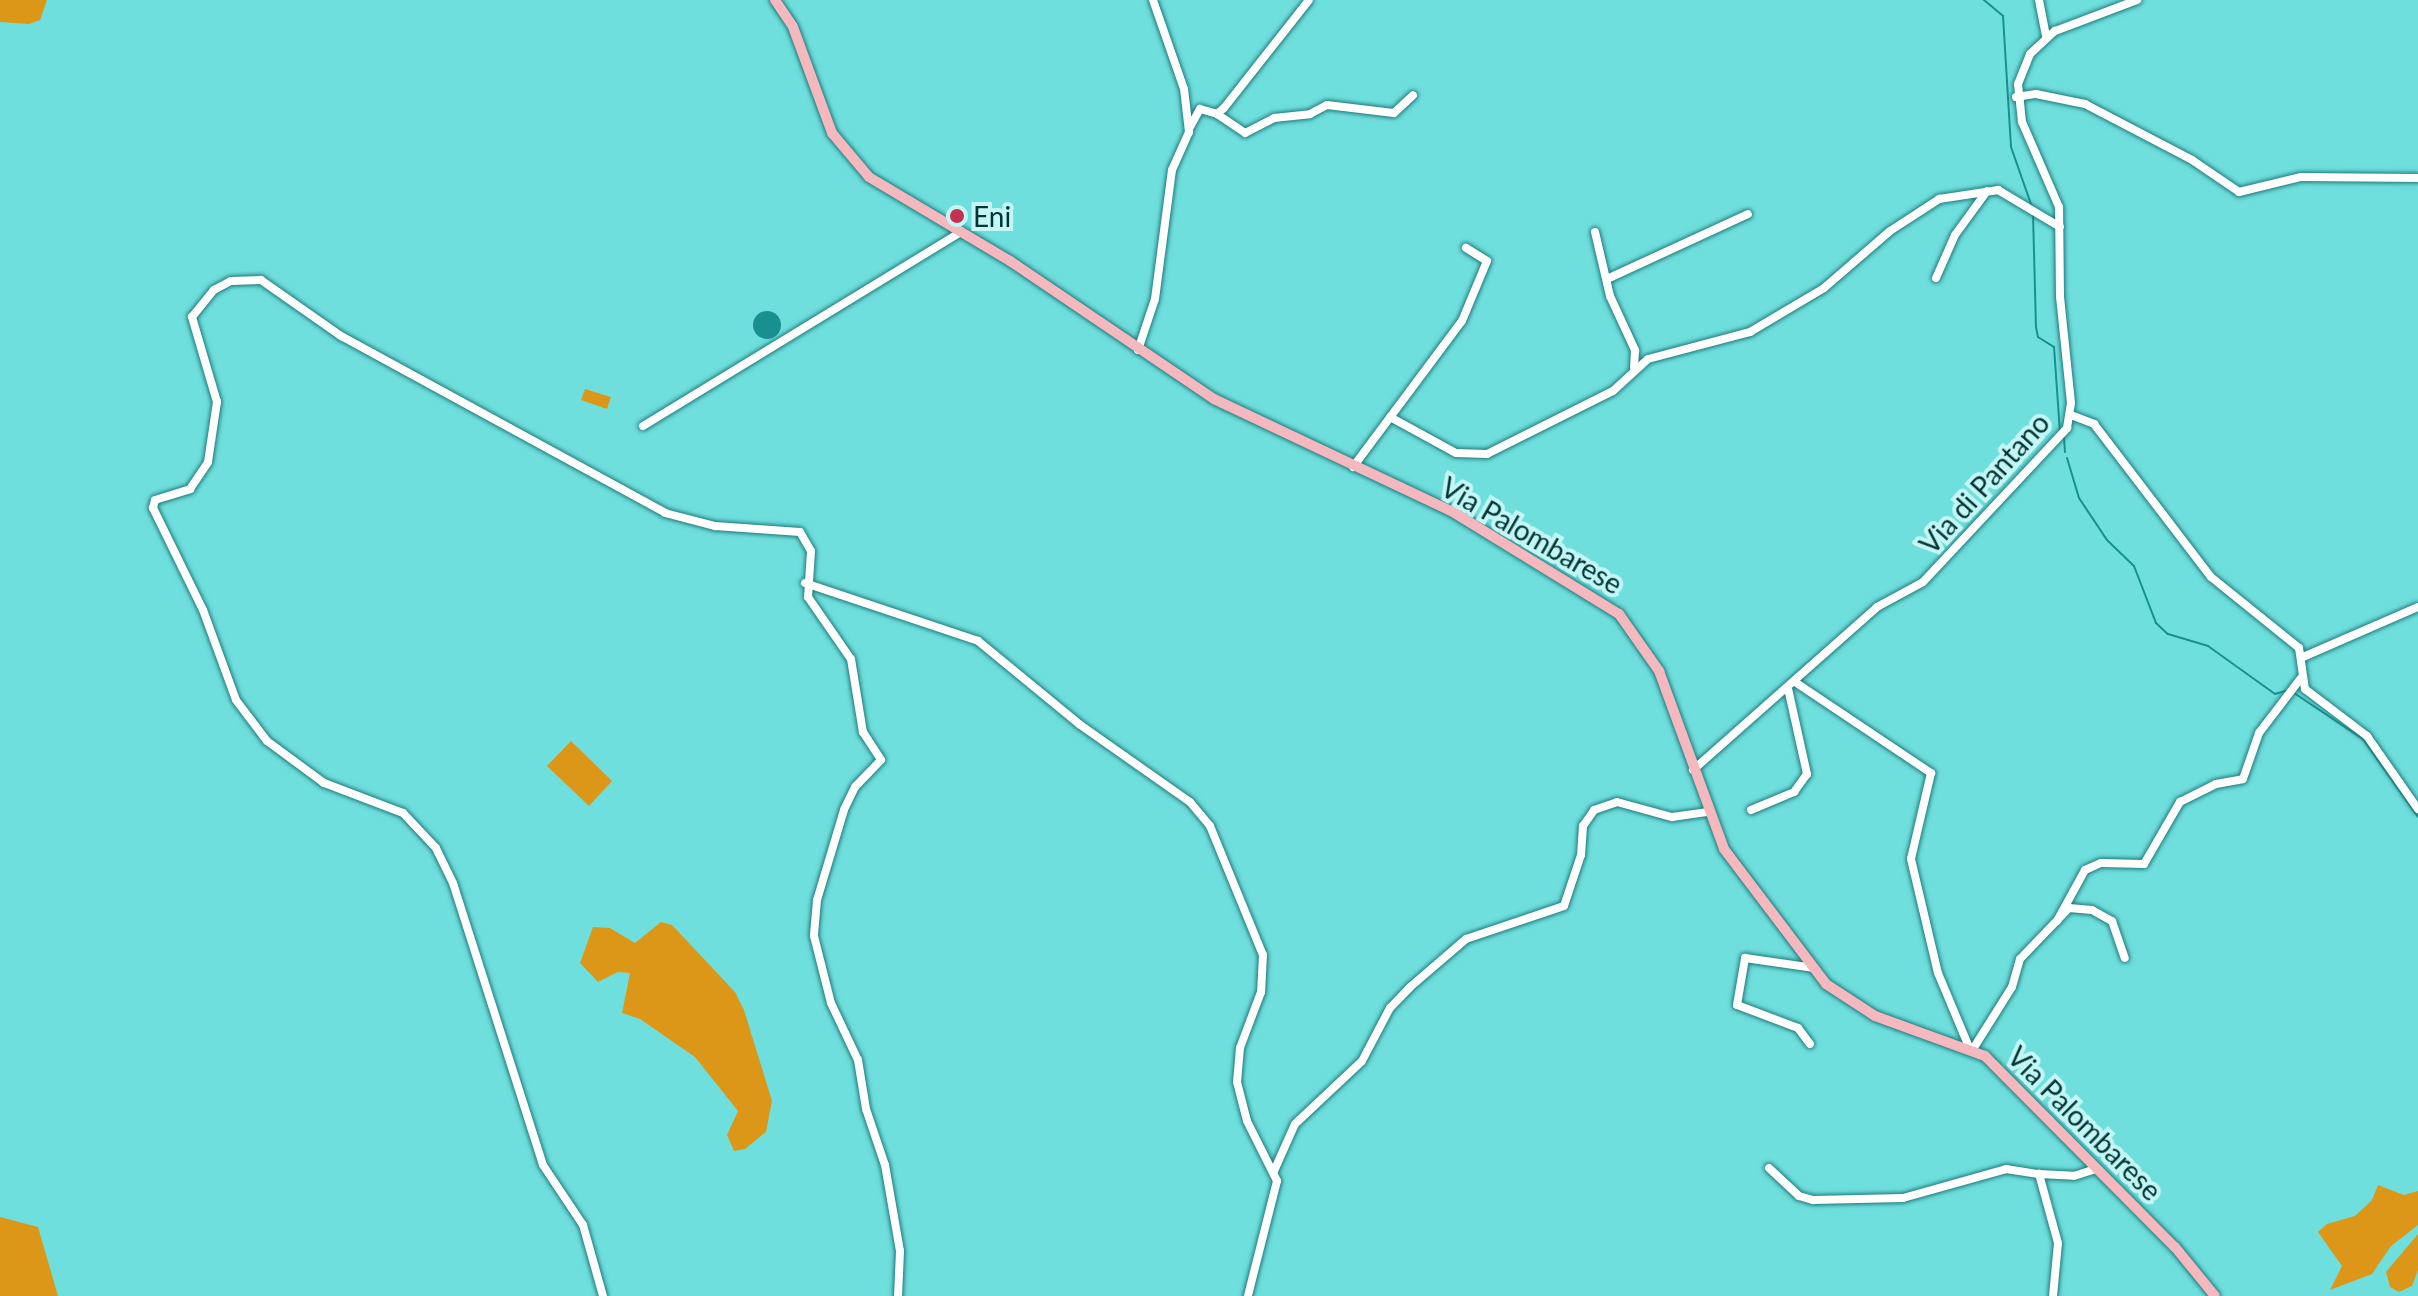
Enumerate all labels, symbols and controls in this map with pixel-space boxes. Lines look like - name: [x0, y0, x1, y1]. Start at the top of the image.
- place label: Eni: [973, 199, 1011, 233]
- marker: Eni: [948, 207, 966, 225]
- street label: Via di Pantano: [1912, 406, 2056, 560]
- street label: Via Palombarese: [1435, 470, 1629, 600]
- street label: Via Palombarese: [2001, 1039, 2169, 1207]

